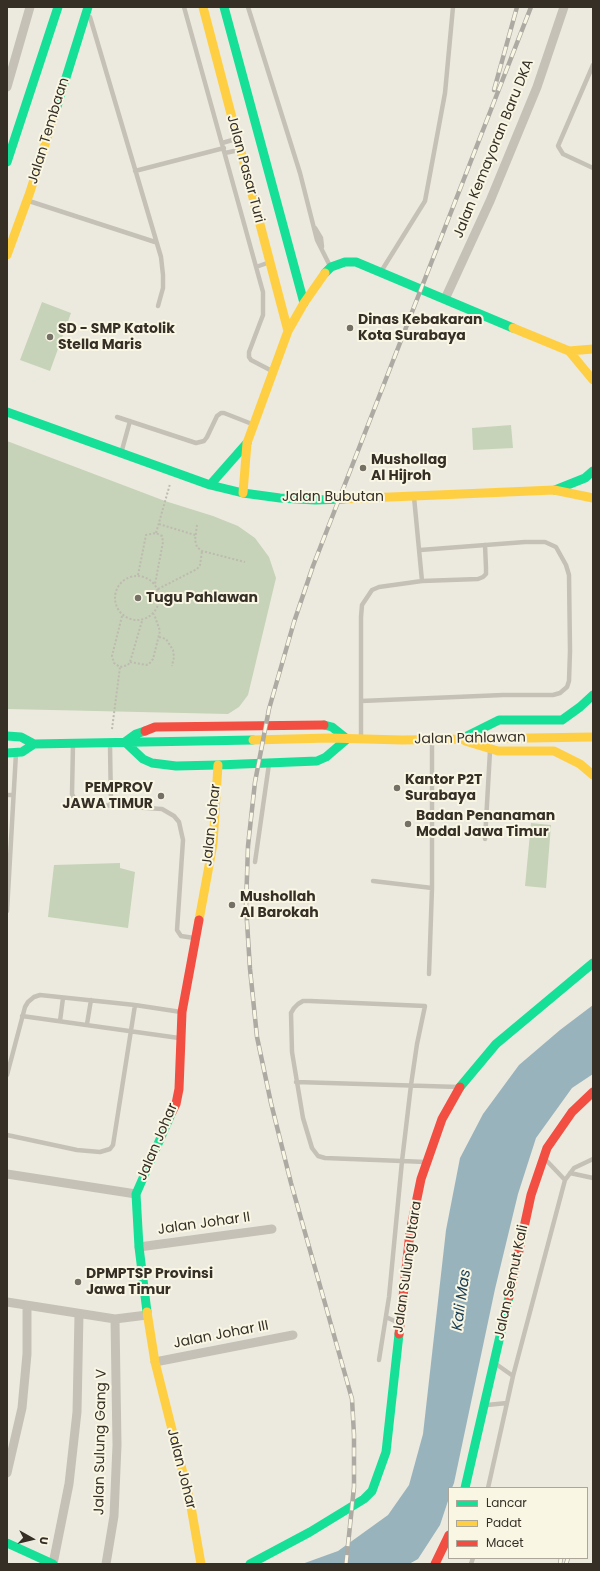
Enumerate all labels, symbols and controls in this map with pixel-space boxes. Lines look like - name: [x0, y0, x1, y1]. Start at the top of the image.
- street label: Jalan Kemayoran Baru DKA: [450, 57, 538, 241]
- street label: Jalan Tembaan: [25, 76, 73, 186]
- street label: Jalan Pasar Turi: [223, 113, 267, 225]
- place label: Dinas Kebakaran Kota Surabaya: [358, 312, 483, 344]
- place label: SD - SMP Katolik Stella Maris: [58, 321, 175, 354]
- marker: Dinas Kebakaran Kota Surabaya: [345, 323, 355, 333]
- marker: SD - SMP Katolik Stella Maris: [45, 332, 55, 342]
- place label: Mushollag Al Hijroh: [371, 452, 447, 484]
- marker: Mushollag Al Hijroh: [358, 463, 368, 473]
- street label: Jalan Bubutan: [282, 489, 384, 505]
- place label: Tugu Pahlawan: [146, 590, 258, 606]
- marker: Tugu Pahlawan: [133, 593, 143, 603]
- street label: Jalan Pahlawan: [414, 730, 526, 748]
- place label: Kantor P2T Surabaya: [405, 772, 482, 804]
- place label: PEMPROV JAWA TIMUR: [62, 780, 153, 812]
- street label: Jalan Johar: [199, 783, 225, 867]
- marker: Kantor P2T Surabaya: [392, 783, 402, 793]
- marker: PEMPROV JAWA TIMUR: [156, 791, 166, 801]
- place label: Badan Penanaman Modal Jawa Timur: [416, 808, 555, 840]
- marker: Badan Penanaman Modal Jawa Timur: [403, 819, 413, 829]
- place label: Mushollah Al Barokah: [240, 889, 319, 922]
- marker: Mushollah Al Barokah: [227, 900, 237, 910]
- street label: Jalan Johar: [134, 1101, 182, 1183]
- street label: Jalan Sulung Utara: [390, 1200, 426, 1334]
- street label: Jalan Johar II: [157, 1209, 251, 1239]
- street label: Jalan Semut Kali: [492, 1223, 532, 1341]
- place label: DPMPTSP Provinsi Jawa Timur: [86, 1266, 213, 1298]
- water label: Kali Mas: [449, 1268, 475, 1332]
- marker: DPMPTSP Provinsi Jawa Timur: [73, 1277, 83, 1287]
- street label: Jalan Johar III: [172, 1318, 270, 1352]
- street label: Jalan Sulung Gang V: [91, 1369, 111, 1515]
- street label: Jalan Johar: [163, 1427, 199, 1511]
- legend: [448, 1487, 588, 1559]
- text: Lancar: [486, 1494, 527, 1511]
- text: Padat: [486, 1514, 522, 1531]
- north arrow: [12, 1519, 52, 1559]
- text: Macet: [486, 1534, 524, 1551]
- text: U: [35, 1536, 52, 1546]

